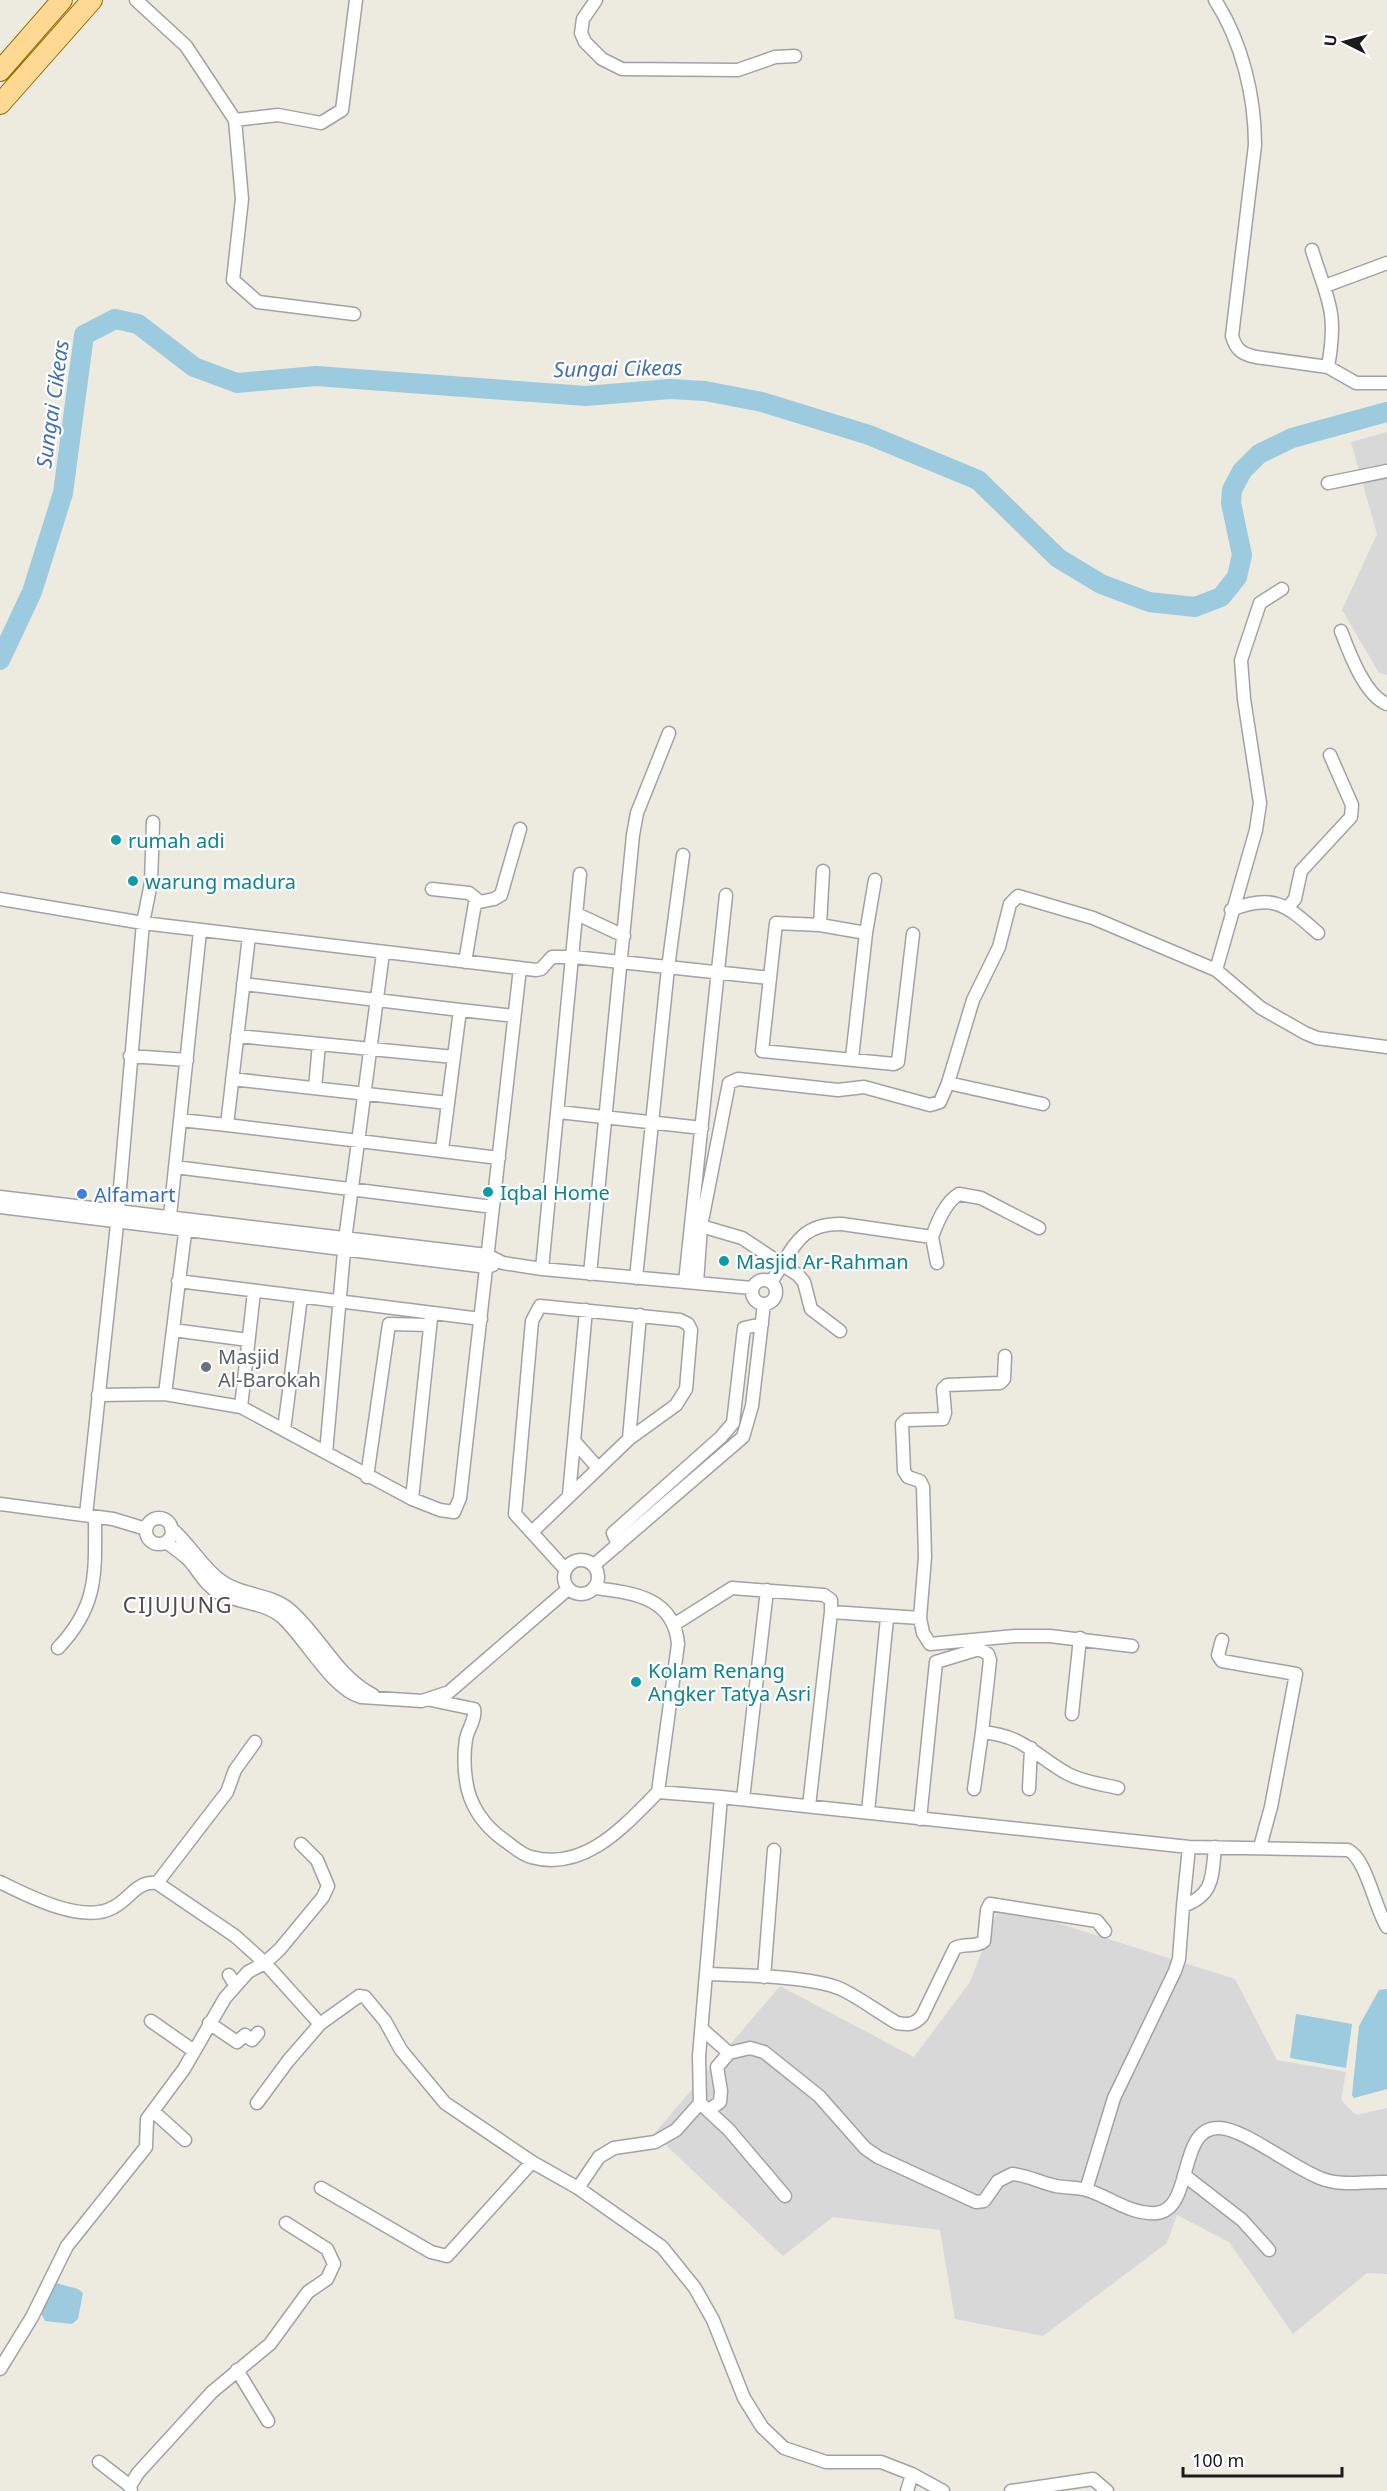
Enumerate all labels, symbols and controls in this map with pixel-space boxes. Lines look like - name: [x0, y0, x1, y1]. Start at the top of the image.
- north arrow: [1315, 12, 1375, 72]
- text: U: [1319, 33, 1342, 48]
- water label: Sungai Cikeas: [29, 338, 75, 470]
- water label: Sungai Cikeas: [553, 353, 683, 383]
- place label: rumah adi: [128, 827, 225, 854]
- marker: rumah adi: [109, 833, 123, 847]
- place label: warung madura: [145, 868, 296, 895]
- marker: warung madura: [126, 874, 140, 888]
- place label: Iqbal Home: [500, 1179, 610, 1206]
- place label: Alfamart: [94, 1181, 175, 1208]
- marker: Iqbal Home: [481, 1185, 495, 1199]
- marker: Alfamart: [75, 1187, 89, 1201]
- place label: Masjid Ar-Rahman: [736, 1248, 909, 1275]
- marker: Masjid Ar-Rahman: [717, 1254, 731, 1268]
- place label: Masjid Al-Barokah: [218, 1343, 321, 1393]
- marker: Masjid Al-Barokah: [199, 1360, 213, 1374]
- district label: CIJUJUNG: [123, 1589, 233, 1619]
- place label: Kolam Renang Angker Tatya Asri: [648, 1657, 811, 1707]
- marker: Kolam Renang Angker Tatya Asri: [629, 1675, 643, 1689]
- scale bar: [1183, 2440, 1342, 2478]
- text: 100 m: [1192, 2448, 1244, 2472]

